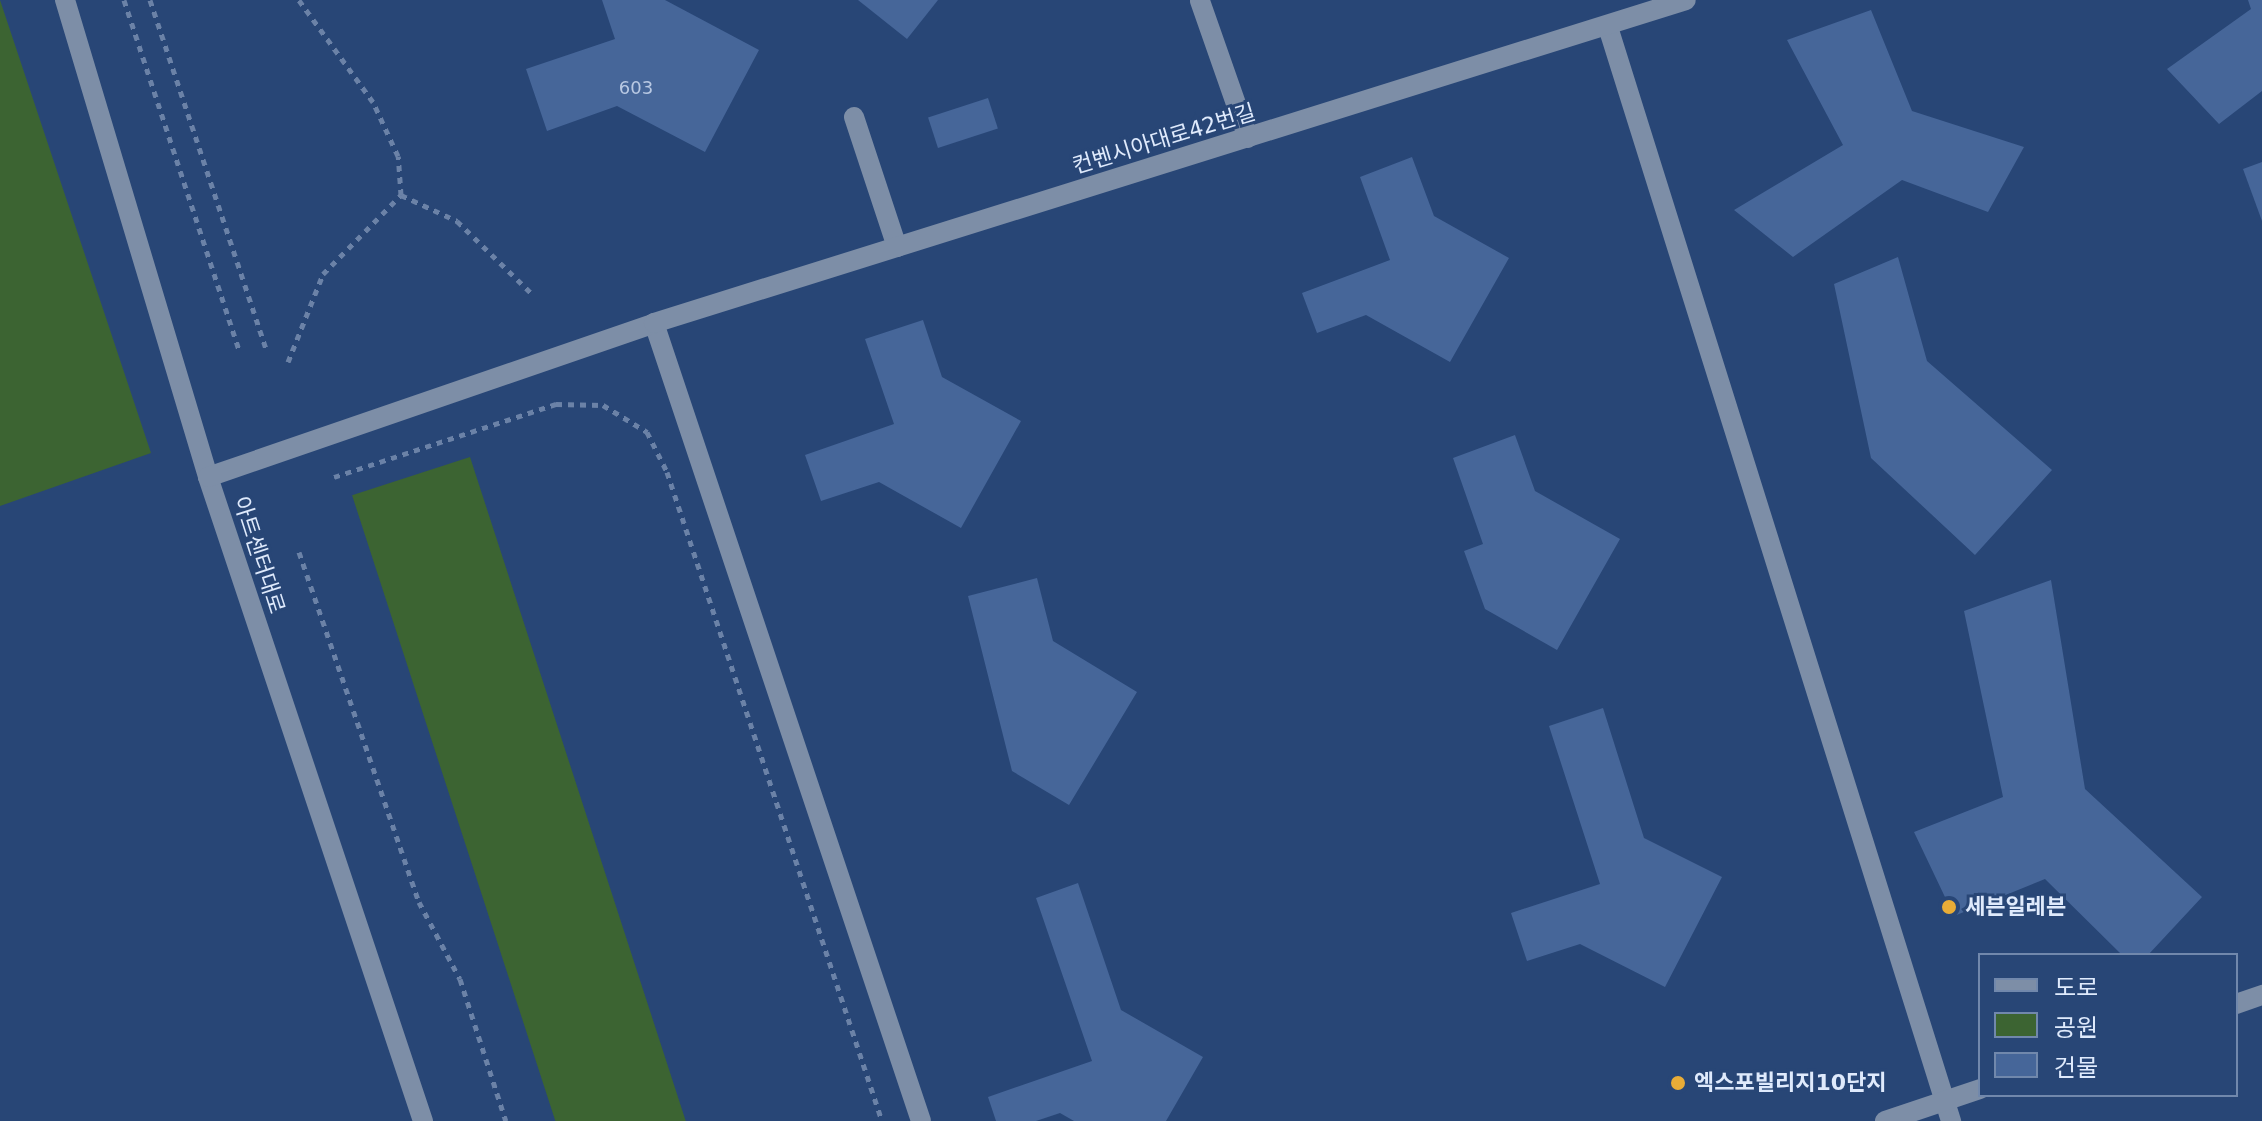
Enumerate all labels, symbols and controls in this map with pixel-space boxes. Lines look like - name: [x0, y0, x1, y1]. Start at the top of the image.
- house number: 603: [619, 77, 653, 99]
- street label: 컨벤시아대로42번길: [1069, 99, 1259, 179]
- street label: 아트센터대로: [228, 493, 290, 617]
- place label: 세븐일레븐: [1965, 894, 2066, 920]
- marker: 세븐일레븐: [1940, 898, 1958, 916]
- legend: [1978, 953, 2238, 1097]
- text: 도로: [2054, 974, 2098, 1002]
- text: 공원: [2054, 1014, 2098, 1042]
- text: 건물: [2054, 1054, 2098, 1082]
- place label: 엑스포빌리지10단지: [1694, 1070, 1887, 1096]
- marker: 엑스포빌리지10단지: [1669, 1074, 1687, 1092]

